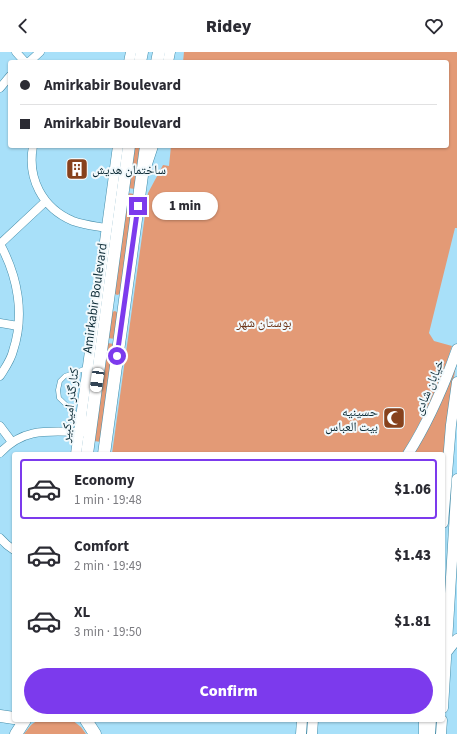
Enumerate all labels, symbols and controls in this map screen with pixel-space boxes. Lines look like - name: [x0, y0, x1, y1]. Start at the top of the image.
- text: Ridey: [206, 14, 251, 39]
- icon: back: [12, 15, 34, 37]
- icon: heart: [423, 15, 445, 37]
- text: Amirkabir Boulevard: [44, 75, 181, 96]
- text: Amirkabir Boulevard: [44, 113, 181, 134]
- building icon: ساختمان هدیش: [64, 156, 90, 182]
- place label: ساختمان هدیش: [92, 161, 166, 179]
- callout: 1 min: [152, 192, 218, 220]
- route end: [129, 197, 147, 215]
- text: 1 min: [169, 197, 201, 215]
- street label: Amirkabir Boulevard: [78, 242, 112, 355]
- park label: بوستان شهر: [235, 314, 292, 332]
- route start: [108, 347, 126, 365]
- street label: خیابان شادی: [409, 357, 449, 418]
- street label: کنارگذر امیرکبیر: [56, 366, 84, 444]
- car: [89, 367, 105, 393]
- place label: حسینیه بیت العباس: [325, 403, 378, 436]
- mosque icon: حسینیه بیت العباس: [381, 405, 407, 431]
- text: Economy: [74, 470, 135, 491]
- icon: car: [26, 471, 62, 507]
- text: $1.06: [394, 479, 431, 500]
- text: 1 min · 19:48: [74, 491, 142, 509]
- text: Comfort: [74, 536, 129, 557]
- icon: car: [26, 537, 62, 573]
- text: $1.43: [394, 545, 431, 566]
- text: 2 min · 19:49: [74, 557, 142, 575]
- text: XL: [74, 602, 90, 623]
- icon: car: [26, 603, 62, 639]
- text: $1.81: [394, 611, 431, 632]
- text: 3 min · 19:50: [74, 623, 142, 641]
- button: Confirm: [24, 668, 433, 714]

